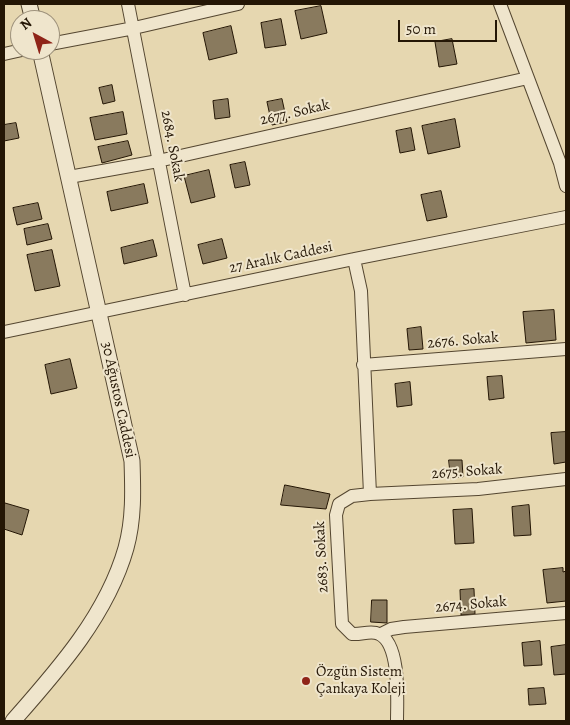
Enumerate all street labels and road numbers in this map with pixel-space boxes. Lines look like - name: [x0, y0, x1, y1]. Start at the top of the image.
- street label: 2677. Sokak: [258, 96, 332, 130]
- street label: 2684. Sokak: [156, 109, 188, 183]
- street label: 27 Aralık Caddesi: [228, 238, 334, 278]
- street label: 2676. Sokak: [427, 329, 499, 353]
- street label: 30 Ağustos Caddesi: [97, 340, 139, 460]
- street label: 2675. Sokak: [431, 461, 503, 483]
- street label: 2683. Sokak: [311, 521, 333, 593]
- street label: 2674. Sokak: [435, 593, 507, 617]

